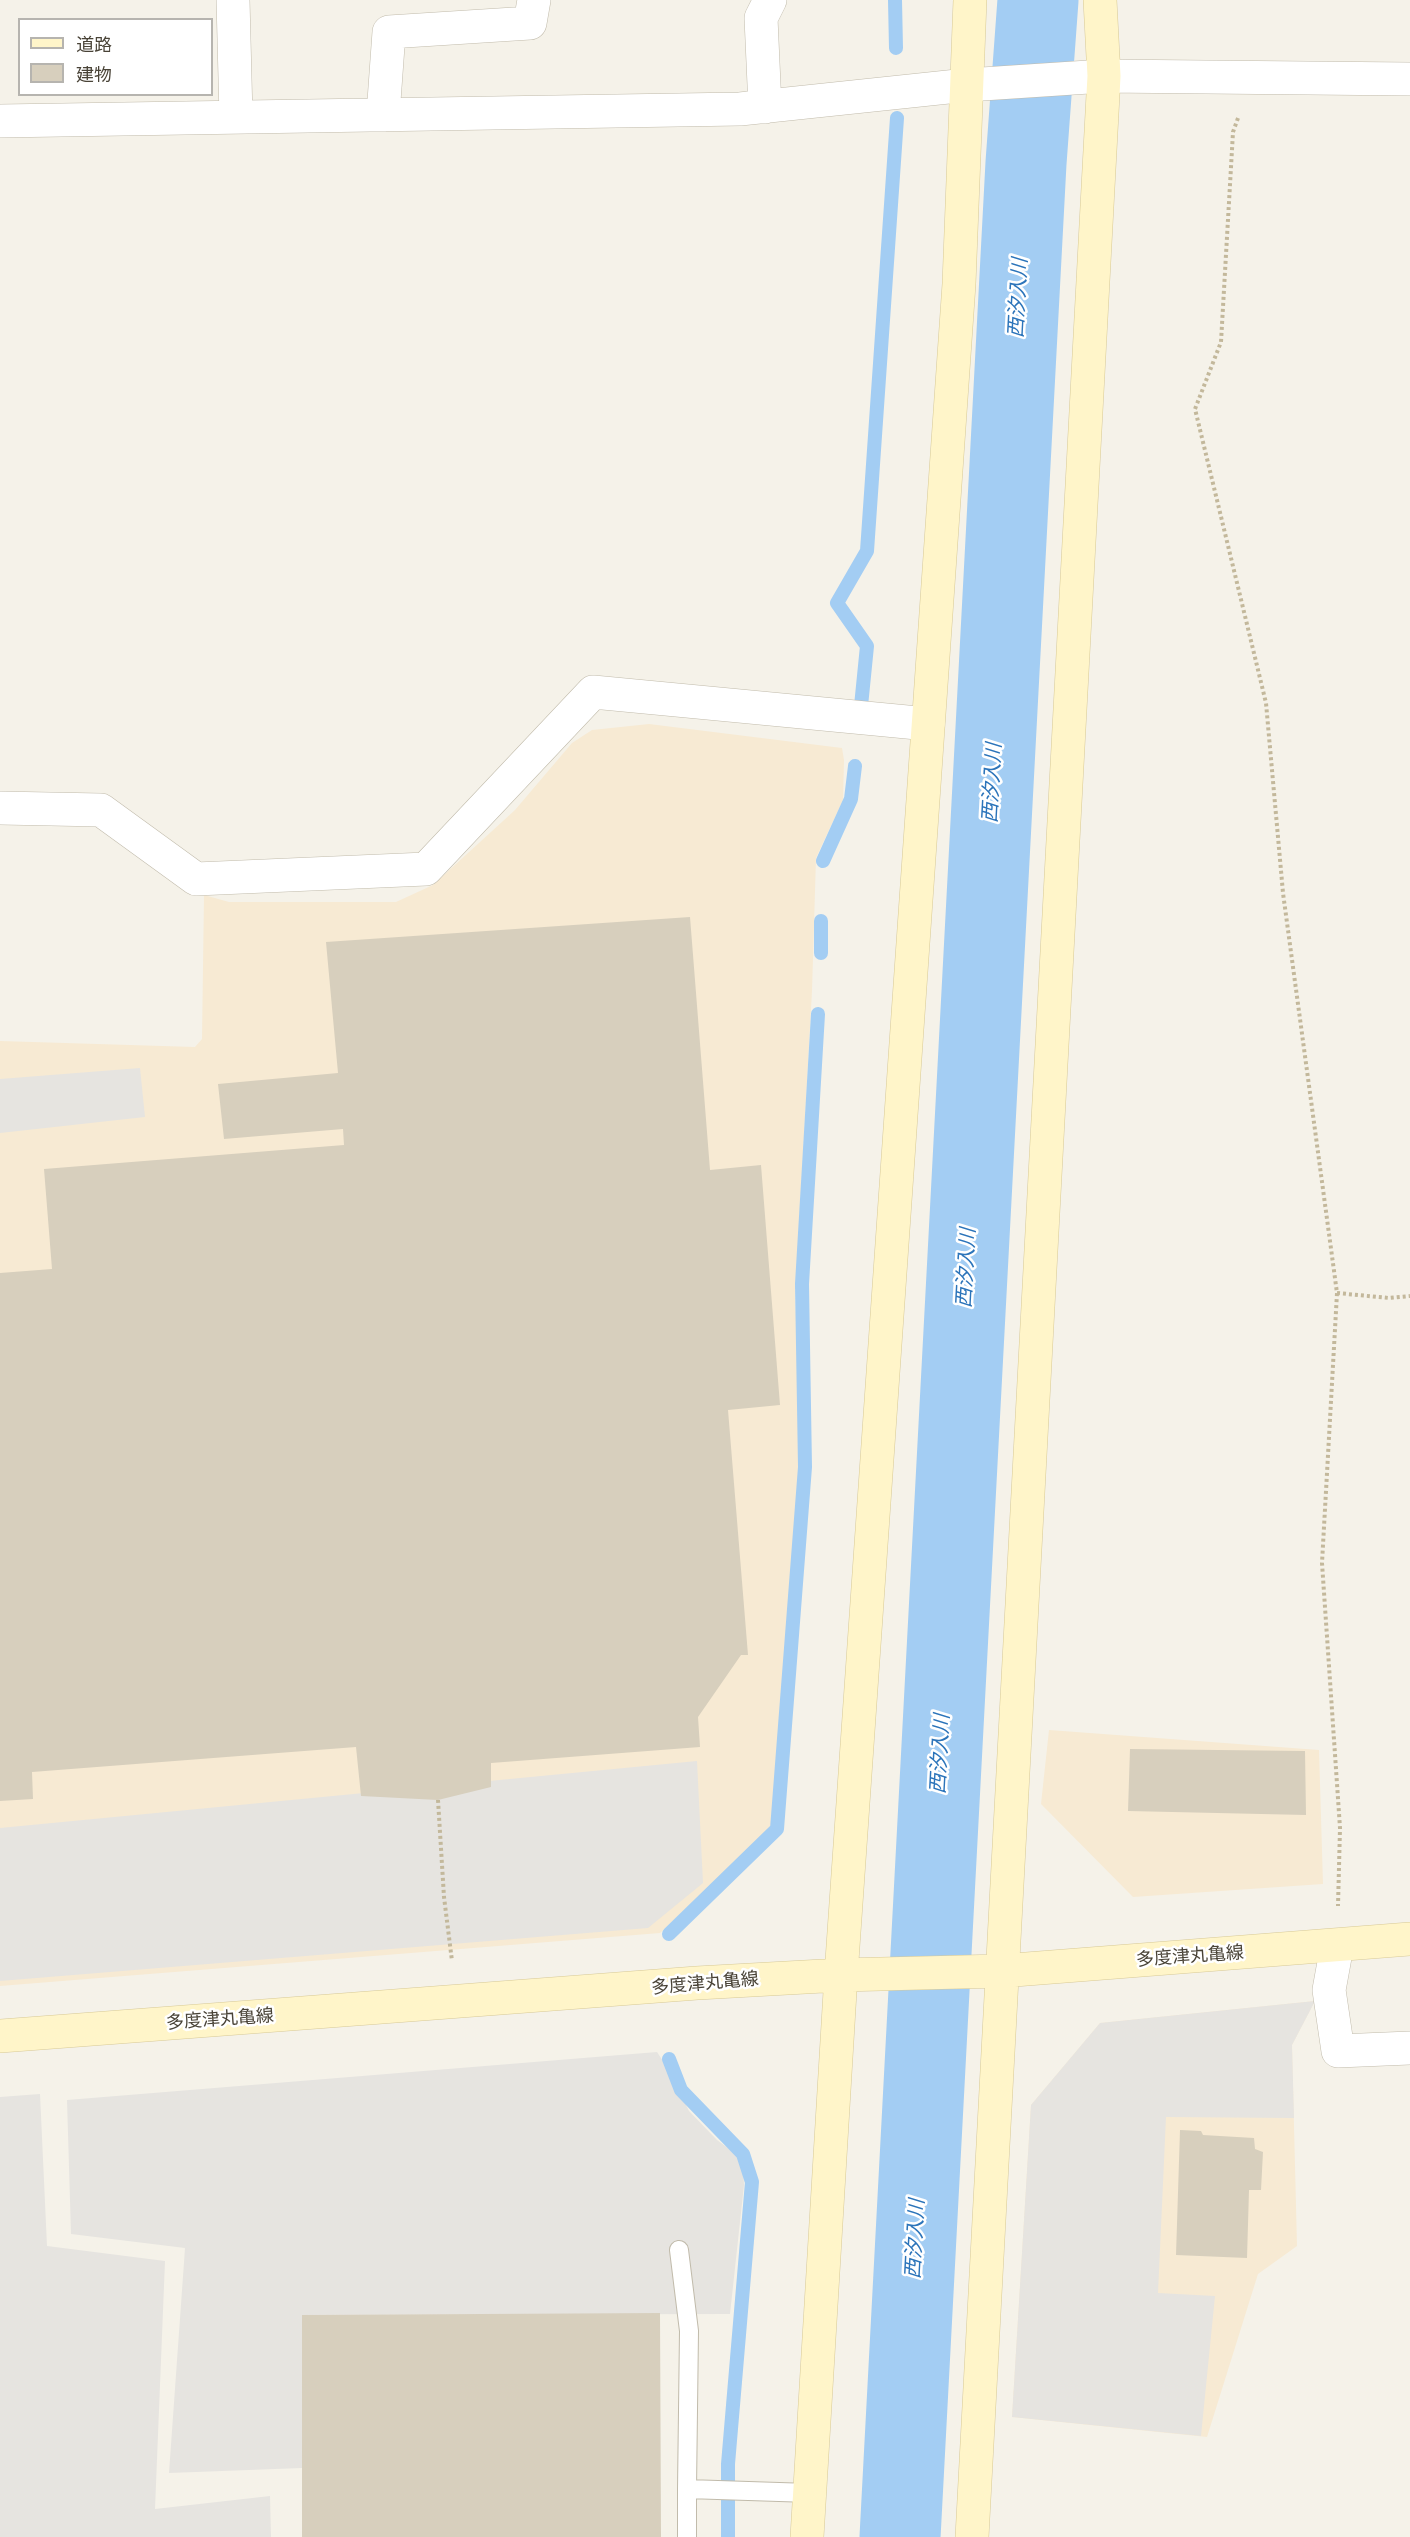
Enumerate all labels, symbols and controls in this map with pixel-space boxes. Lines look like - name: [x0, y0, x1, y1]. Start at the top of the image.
- legend: [18, 18, 213, 96]
- text: 道路: [76, 33, 112, 56]
- text: 建物: [76, 63, 112, 86]
- water label: 西汐入川: [1005, 257, 1033, 339]
- water label: 西汐入川: [979, 742, 1007, 824]
- water label: 西汐入川: [953, 1227, 981, 1309]
- water label: 西汐入川: [927, 1713, 955, 1795]
- street label: 多度津丸亀線: [1135, 1942, 1245, 1972]
- street label: 多度津丸亀線: [650, 1969, 760, 1999]
- street label: 多度津丸亀線: [165, 2005, 275, 2035]
- water label: 西汐入川: [902, 2198, 930, 2280]

